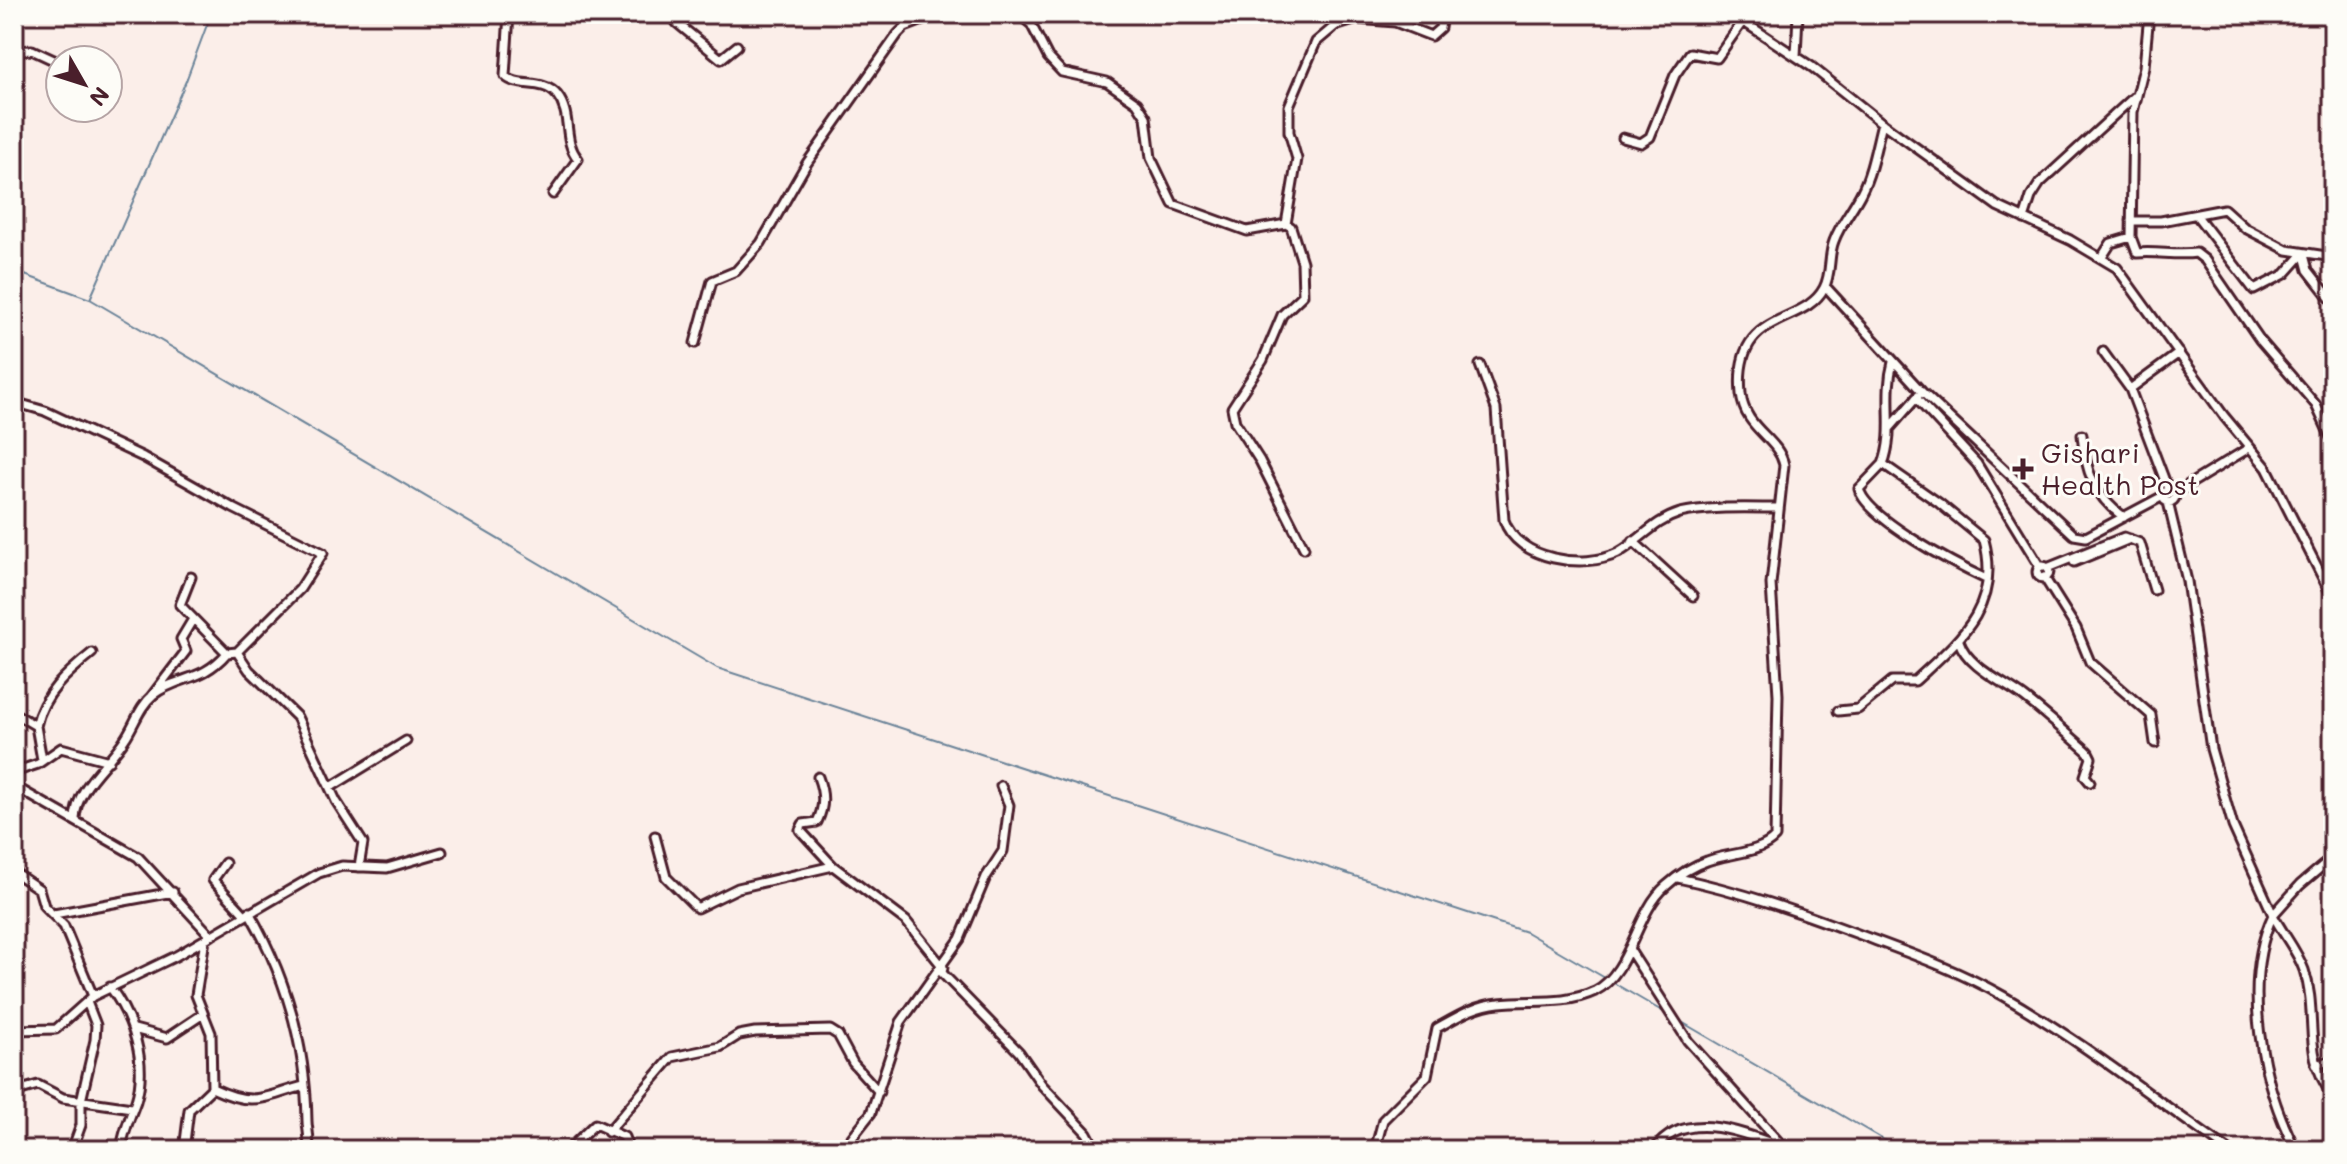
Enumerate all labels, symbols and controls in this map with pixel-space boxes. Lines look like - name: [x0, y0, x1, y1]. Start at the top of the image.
- north arrow: [44, 44, 124, 124]
- text: N: [83, 81, 116, 113]
- place label: Gishari Health Post: [2041, 434, 2199, 502]
- marker: Gishari Health Post: [2012, 458, 2034, 480]

